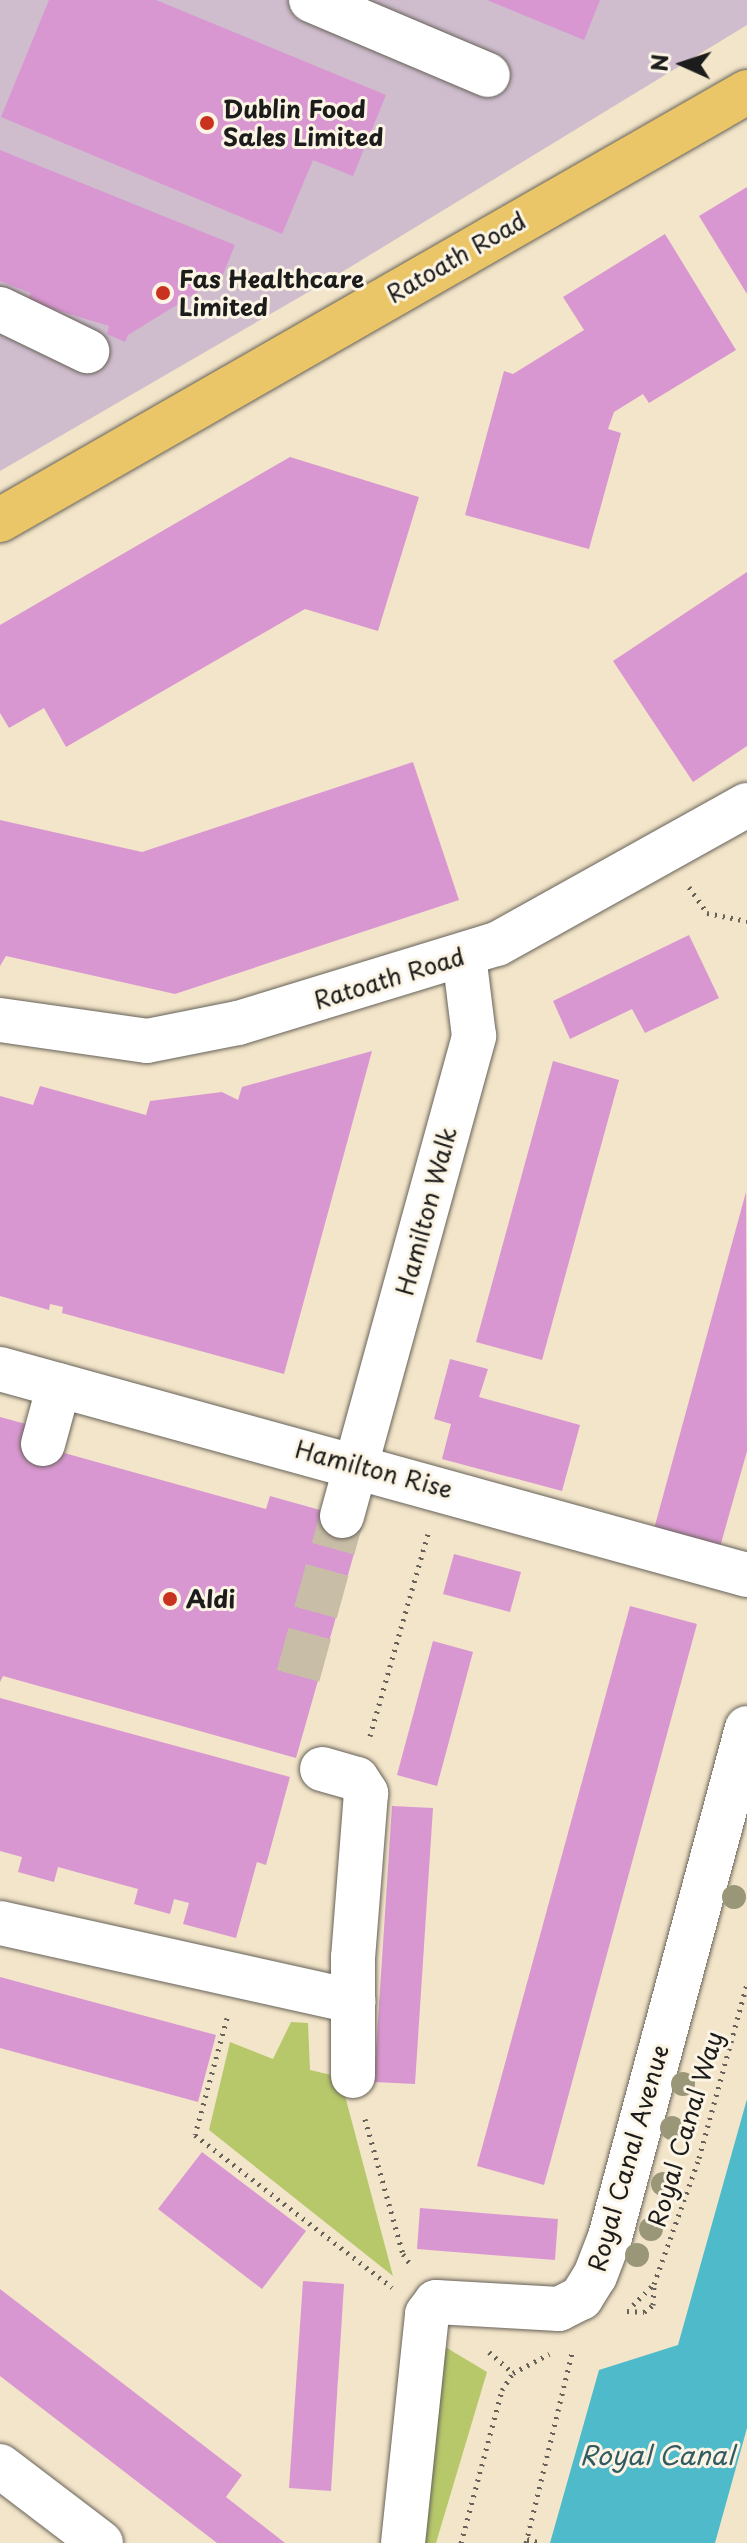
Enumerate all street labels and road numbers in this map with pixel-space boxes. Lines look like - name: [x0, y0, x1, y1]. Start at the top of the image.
- street label: Ratoath Road: [381, 205, 531, 309]
- street label: Ratoath Road: [310, 941, 468, 1015]
- street label: Hamilton Walk: [390, 1123, 462, 1299]
- street label: Hamilton Rise: [293, 1434, 455, 1504]
- street label: Royal Canal Way: [642, 2029, 728, 2229]
- street label: Royal Canal Avenue: [582, 2043, 674, 2273]

